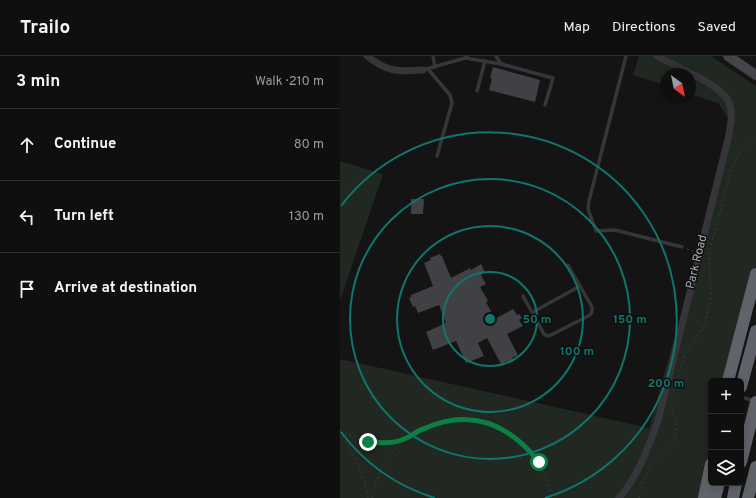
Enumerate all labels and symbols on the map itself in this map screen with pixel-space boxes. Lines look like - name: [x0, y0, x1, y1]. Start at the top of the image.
- north arrow: [660, 68, 696, 104]
- street label: Park Road: [683, 233, 711, 291]
- centre of rings: [483, 312, 497, 326]
- text: 50 m: [523, 312, 551, 328]
- text: 150 m: [613, 312, 647, 328]
- text: 100 m: [560, 344, 594, 360]
- text: 200 m: [648, 376, 684, 392]
- route end: [359, 433, 377, 451]
- route start: [530, 453, 548, 471]

